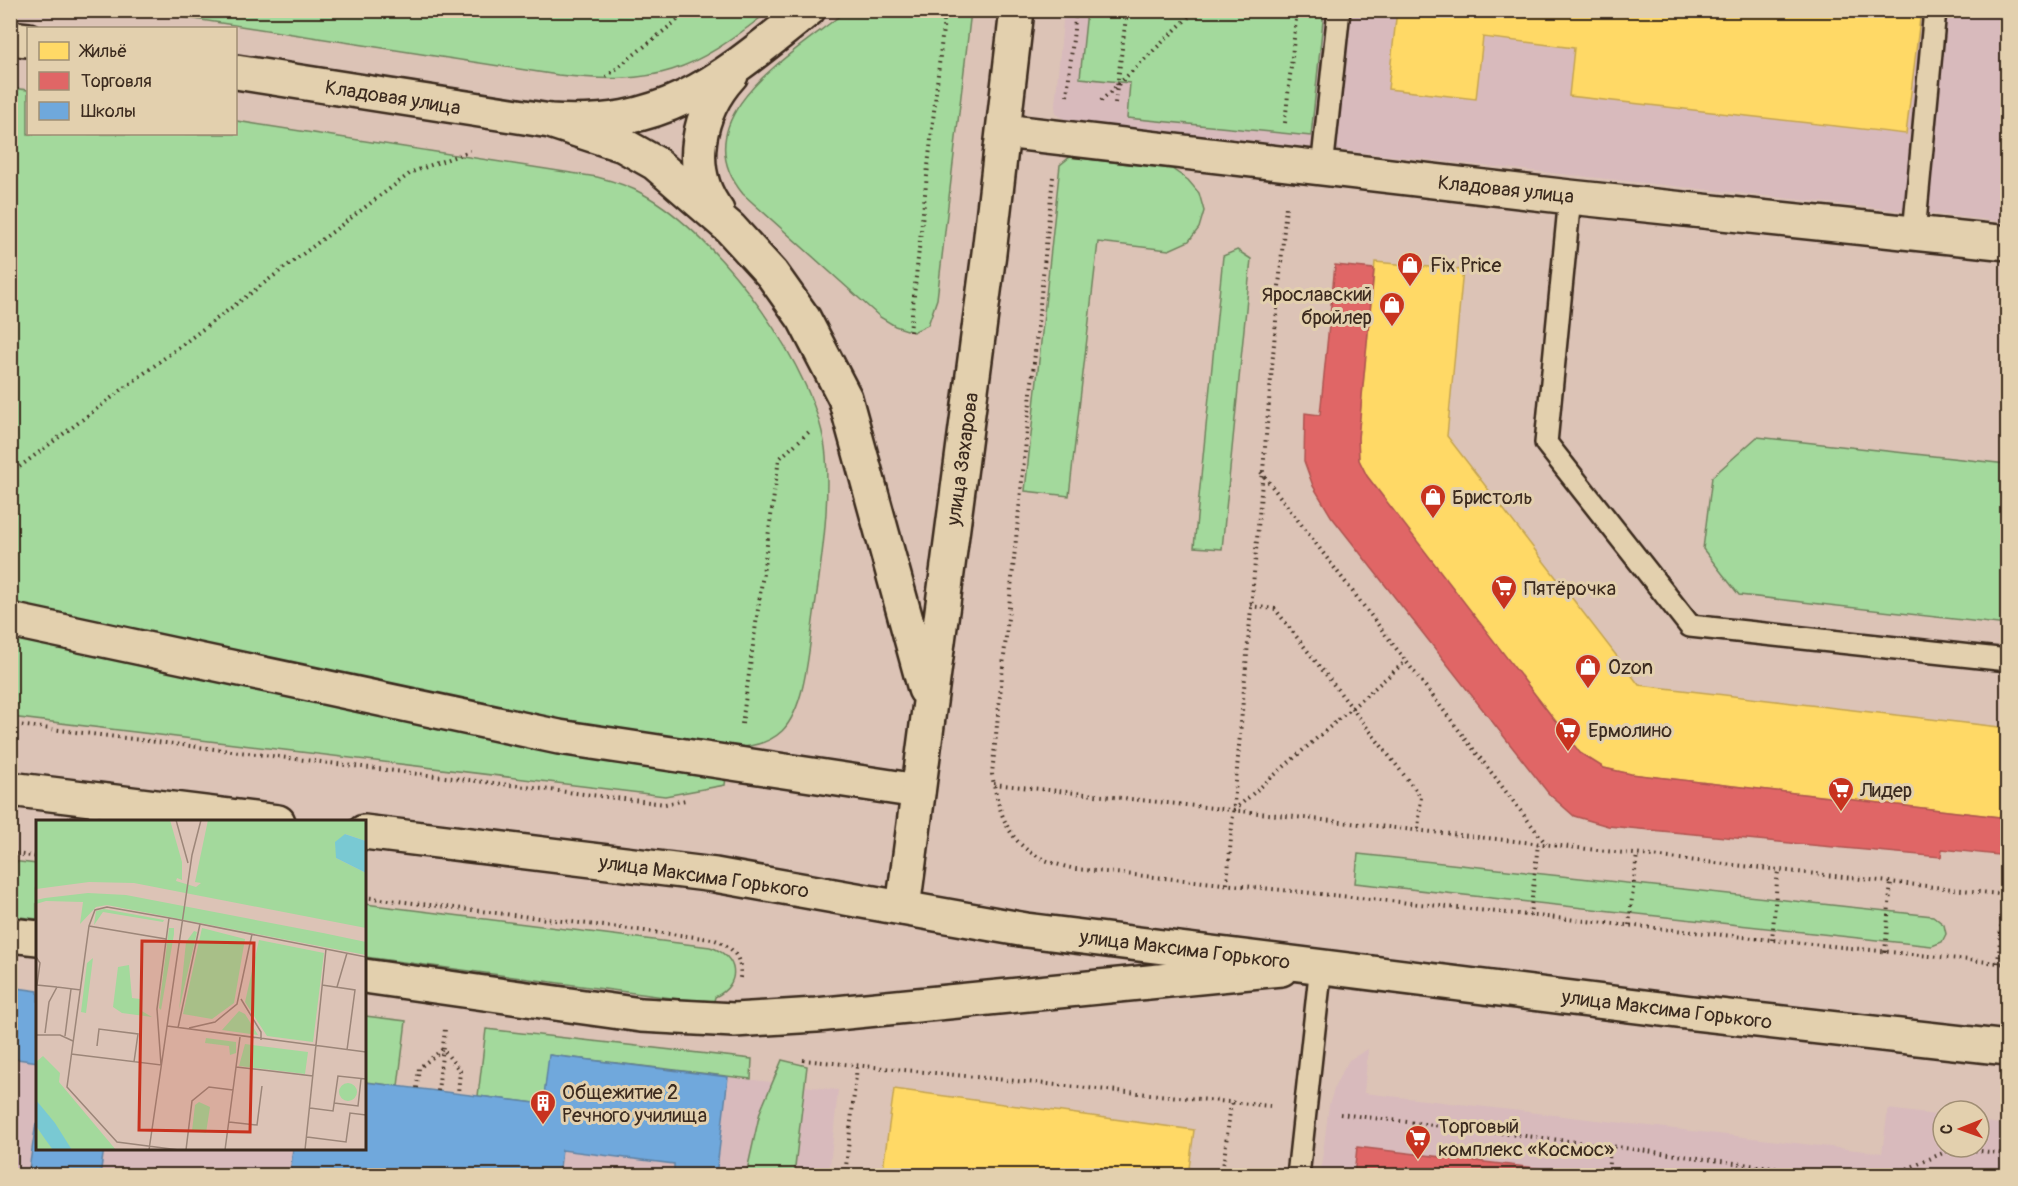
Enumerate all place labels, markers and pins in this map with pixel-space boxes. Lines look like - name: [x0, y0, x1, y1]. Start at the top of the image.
- shop icon: Fix Price: [1395, 250, 1425, 288]
- place label: Fix Price: [1430, 253, 1501, 278]
- place label: Ярославский бройлер: [1261, 282, 1372, 330]
- shop icon: Ярославский бройлер: [1377, 290, 1407, 328]
- shop icon: Бристоль: [1418, 482, 1448, 520]
- place label: Бристоль: [1452, 485, 1533, 510]
- supermarket icon: Пятёрочка: [1489, 573, 1519, 611]
- place label: Пятёрочка: [1524, 576, 1616, 601]
- shop icon: Ozon: [1573, 652, 1603, 690]
- place label: Ozon: [1608, 655, 1653, 680]
- supermarket icon: Ермолино: [1553, 715, 1583, 753]
- place label: Ермолино: [1588, 718, 1672, 743]
- supermarket icon: Лидер: [1826, 775, 1856, 813]
- place label: Лидер: [1859, 778, 1912, 803]
- place label: Общежитие 2 Речного училища: [562, 1080, 707, 1128]
- building icon: Общежитие 2 Речного училища: [528, 1088, 558, 1126]
- place label: Торговый комплекс «Космос»: [1438, 1114, 1614, 1162]
- supermarket icon: Торговый комплекс «Космос»: [1403, 1123, 1433, 1161]

